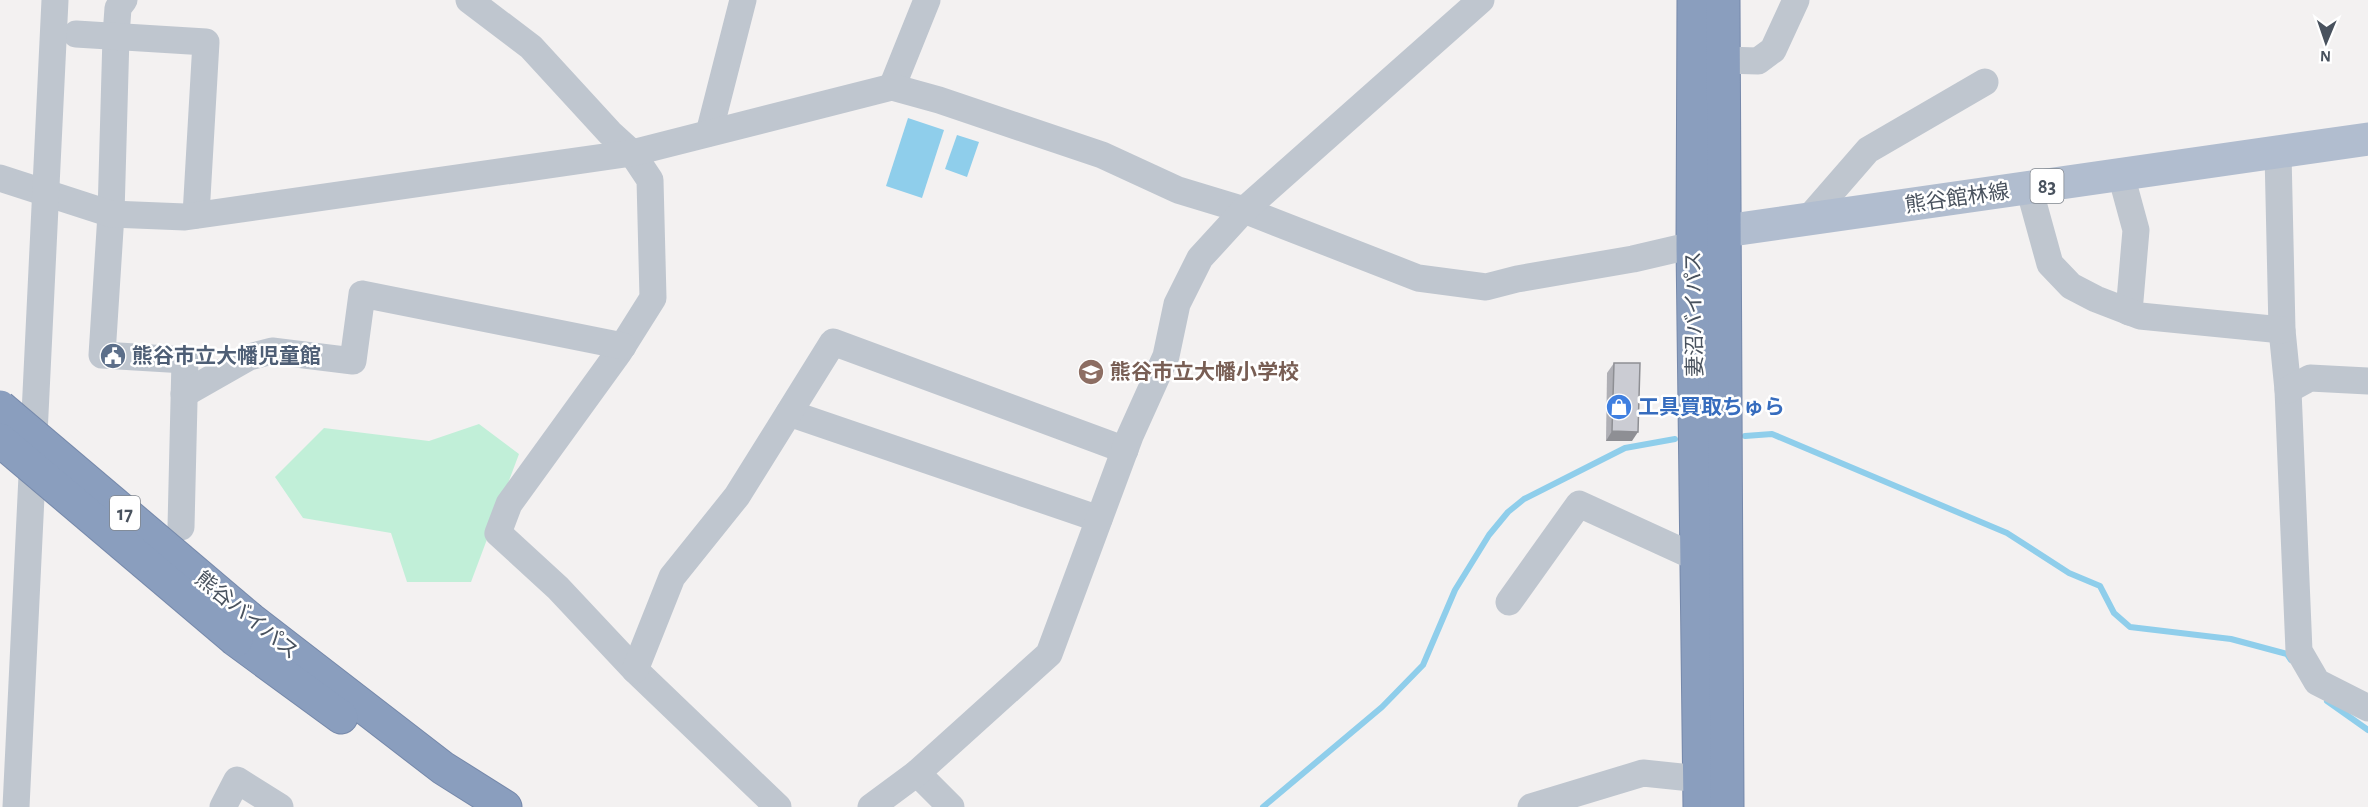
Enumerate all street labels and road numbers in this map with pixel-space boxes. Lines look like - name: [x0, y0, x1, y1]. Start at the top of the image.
- road number: 83: [2030, 169, 2064, 203]
- street label: 熊谷館林線: [1903, 180, 2011, 216]
- street label: 妻沼バイパス: [1682, 251, 1706, 377]
- road number: 17: [110, 496, 140, 530]
- street label: 熊谷バイパス: [191, 567, 303, 663]

